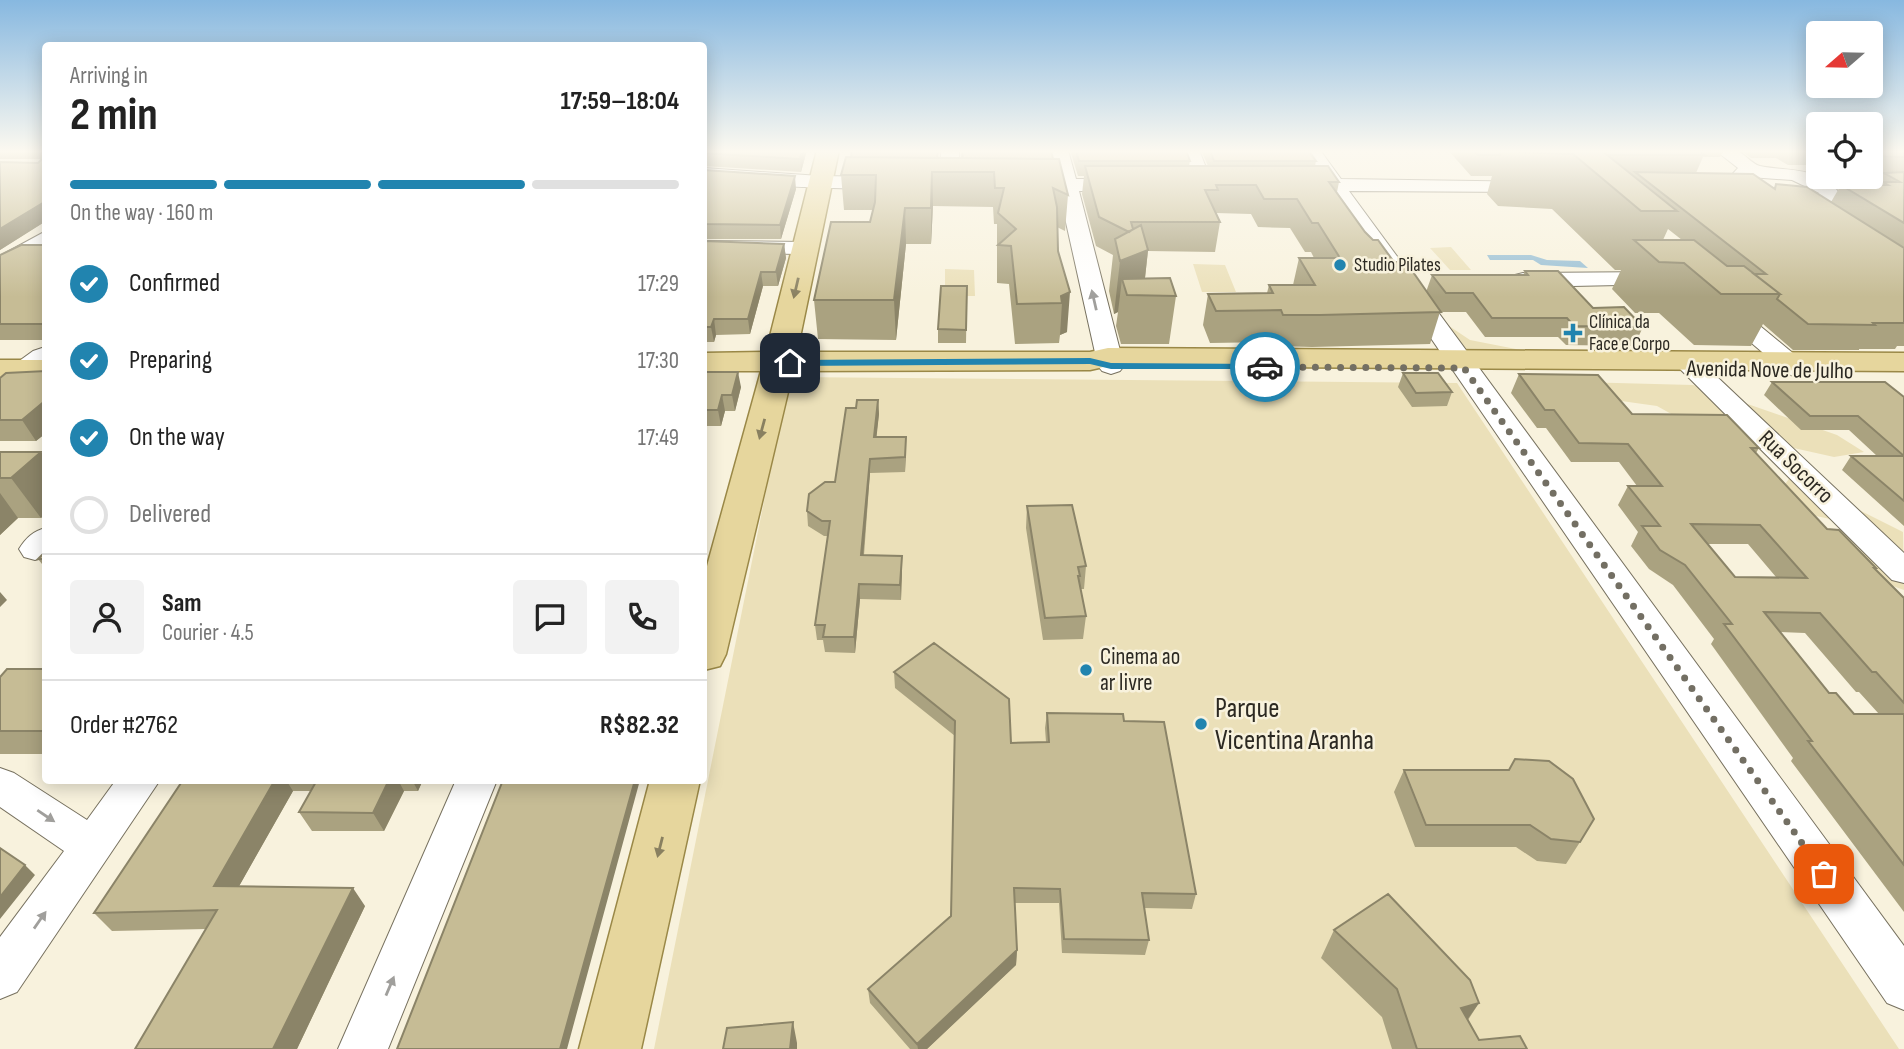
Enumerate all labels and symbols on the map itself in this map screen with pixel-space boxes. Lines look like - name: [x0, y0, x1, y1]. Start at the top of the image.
- north arrow: [1806, 21, 1883, 98]
- place label: Studio Pilates: [1354, 254, 1441, 277]
- marker: Studio Pilates: [1332, 257, 1348, 273]
- one-way arrow: [790, 277, 801, 299]
- one-way arrow: [1088, 288, 1099, 310]
- place label: Clínica da Face e Corpo: [1589, 311, 1670, 356]
- marker: Clínica da Face e Corpo: [1563, 323, 1583, 343]
- courier: [1230, 332, 1300, 402]
- pin: [760, 333, 820, 393]
- street label: Avenida Nove de Julho: [1685, 355, 1854, 385]
- one-way arrow: [756, 418, 767, 440]
- street label: Rua Socorro: [1753, 425, 1839, 509]
- place label: Cinema ao ar livre: [1100, 643, 1180, 697]
- marker: Cinema ao ar livre: [1078, 662, 1094, 678]
- place label: Parque Vicentina Aranha: [1215, 692, 1374, 757]
- marker: Parque Vicentina Aranha: [1193, 716, 1209, 732]
- one-way arrow: [36, 809, 56, 822]
- one-way arrow: [654, 836, 665, 858]
- pin: [1794, 844, 1854, 904]
- one-way arrow: [33, 911, 47, 929]
- one-way arrow: [384, 976, 396, 996]

